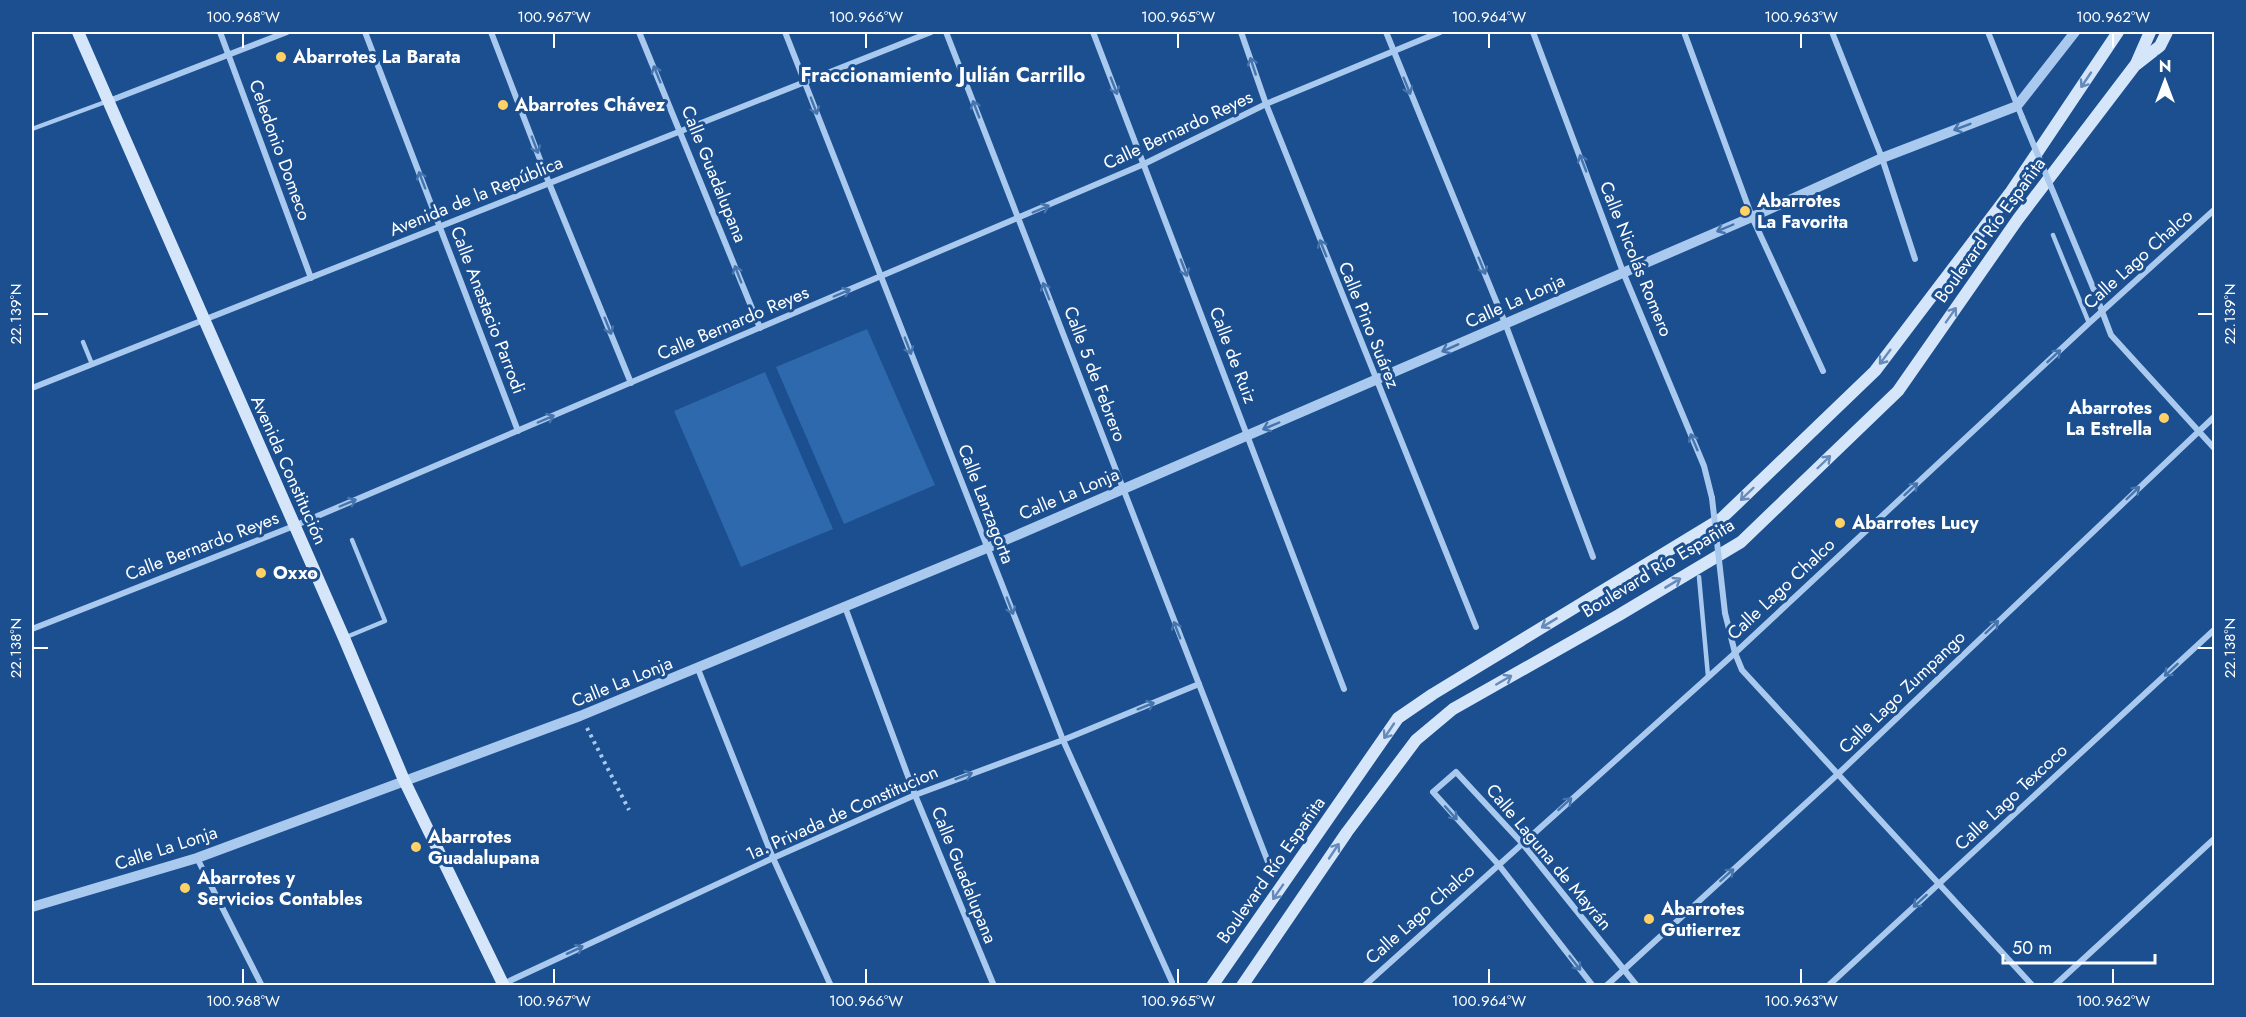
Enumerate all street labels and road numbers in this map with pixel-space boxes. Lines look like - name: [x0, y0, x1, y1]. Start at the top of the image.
- street label: Celedonio Domeco: [242, 76, 318, 224]
- street label: Calle Bernardo Reyes: [1099, 84, 1257, 176]
- street label: Calle Guadalupana: [675, 102, 753, 246]
- street label: Avenida de la República: [385, 149, 567, 243]
- street label: Boulevard Río Españita: [1928, 152, 2052, 308]
- street label: Calle Nicolás Romero: [1593, 177, 1679, 341]
- street label: Calle Lago Chalco: [2078, 203, 2199, 315]
- street label: Calle Anastacio Parrodi: [444, 222, 532, 398]
- street label: Calle Pino Suárez: [1332, 258, 1406, 393]
- street label: Calle La Lonja: [1461, 267, 1569, 335]
- street label: Calle Bernardo Reyes: [653, 279, 813, 367]
- street label: Calle 5 de Febrero: [1057, 302, 1133, 446]
- street label: Calle de Ruiz: [1203, 303, 1264, 408]
- street label: Avenida Constitución: [244, 391, 334, 549]
- street label: Calle Lanzagorta: [951, 440, 1021, 568]
- street label: Calle La Lonja: [1015, 461, 1123, 527]
- street label: Calle Bernardo Reyes: [122, 505, 282, 587]
- street label: Boulevard Río Españita: [1577, 512, 1739, 624]
- street label: Calle Lago Chalco: [1721, 532, 1841, 646]
- street label: Calle Lago Zumpango: [1833, 624, 1971, 759]
- street label: Calle La Lonja: [568, 650, 676, 714]
- street label: Calle Lago Texcoco: [1949, 738, 2073, 856]
- street label: 1a. Privada de Constitucion: [742, 759, 942, 867]
- street label: Calle Laguna de Mayrán: [1480, 778, 1618, 936]
- street label: Boulevard Río Españita: [1210, 791, 1332, 949]
- street label: Calle Guadalupana: [925, 803, 1003, 947]
- street label: Calle La Lonja: [111, 819, 221, 877]
- street label: Calle Lago Chalco: [1360, 858, 1481, 970]

